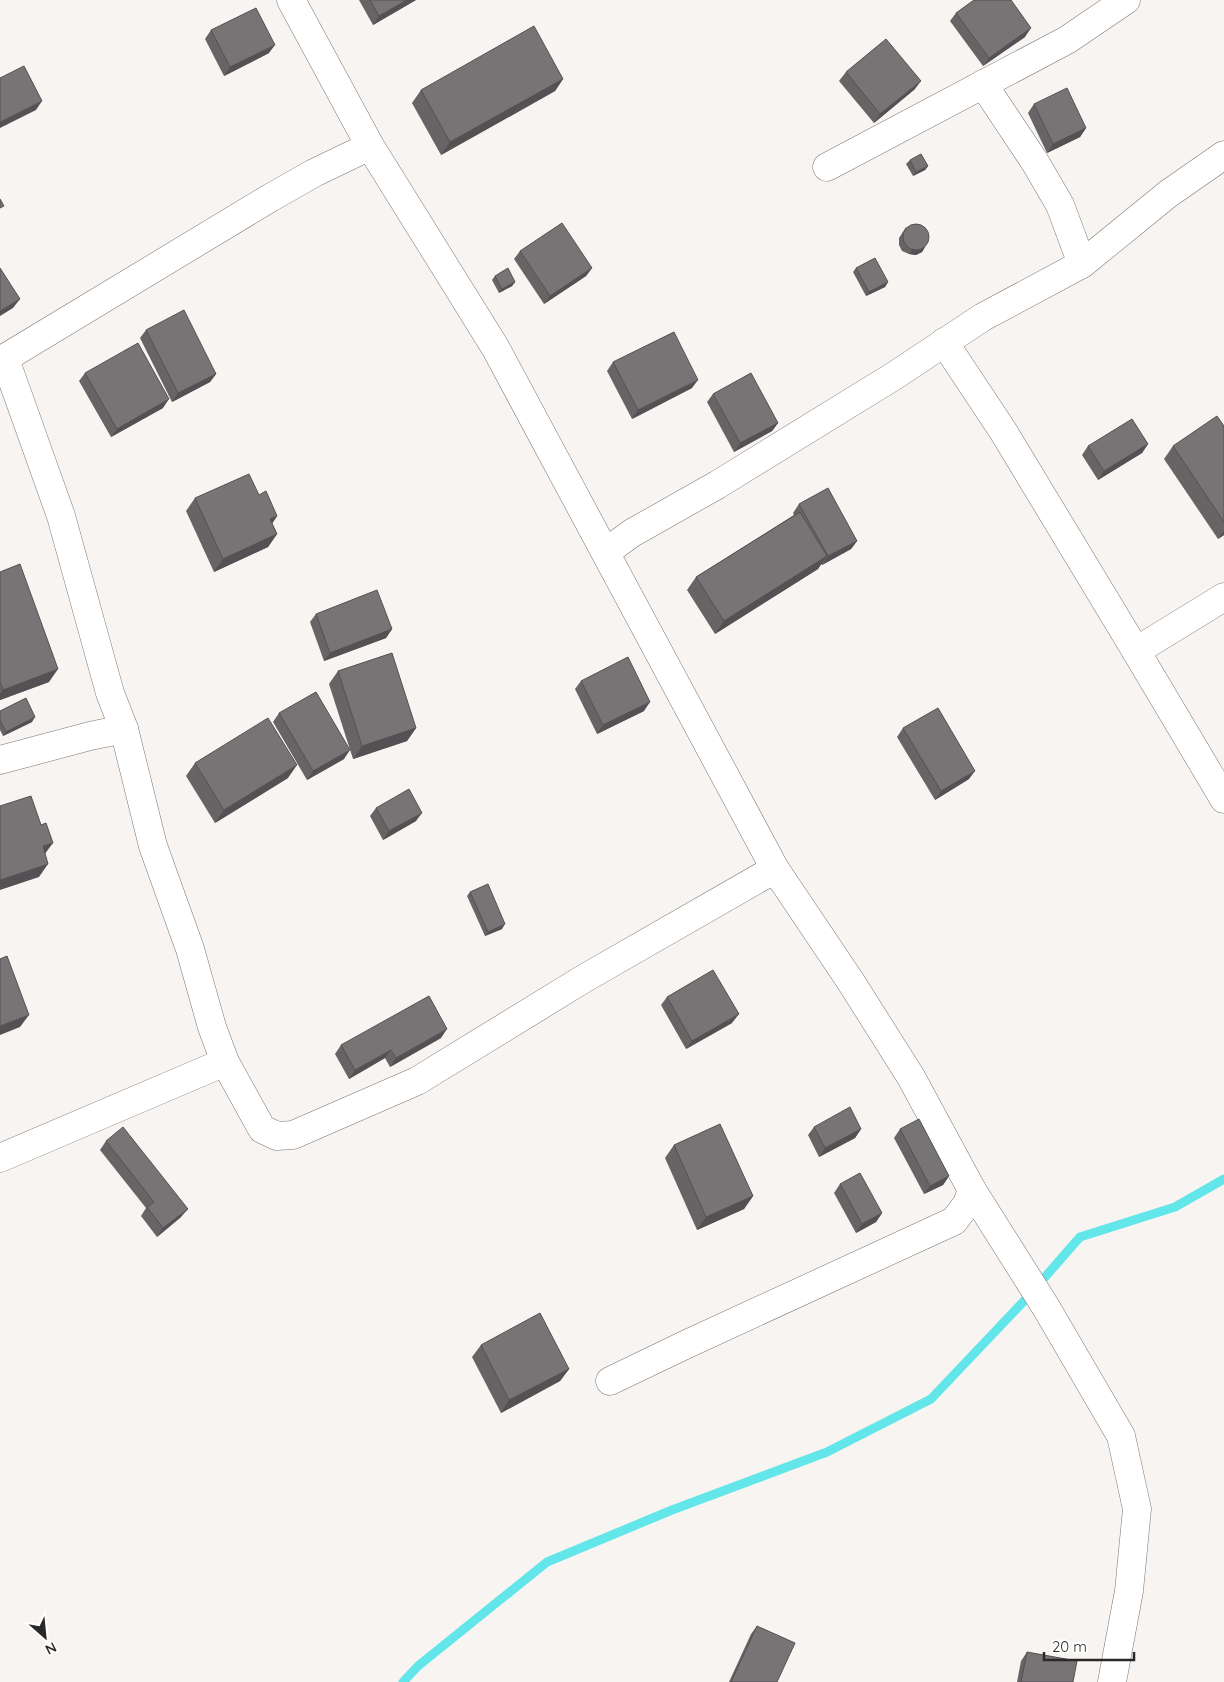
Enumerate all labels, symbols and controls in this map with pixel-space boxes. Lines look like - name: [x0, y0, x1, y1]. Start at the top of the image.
- north arrow: [20, 1612, 70, 1662]
- scale bar: [1044, 1630, 1134, 1662]
- text: 20 m: [1052, 1637, 1087, 1656]
- text: N: [42, 1638, 60, 1659]

